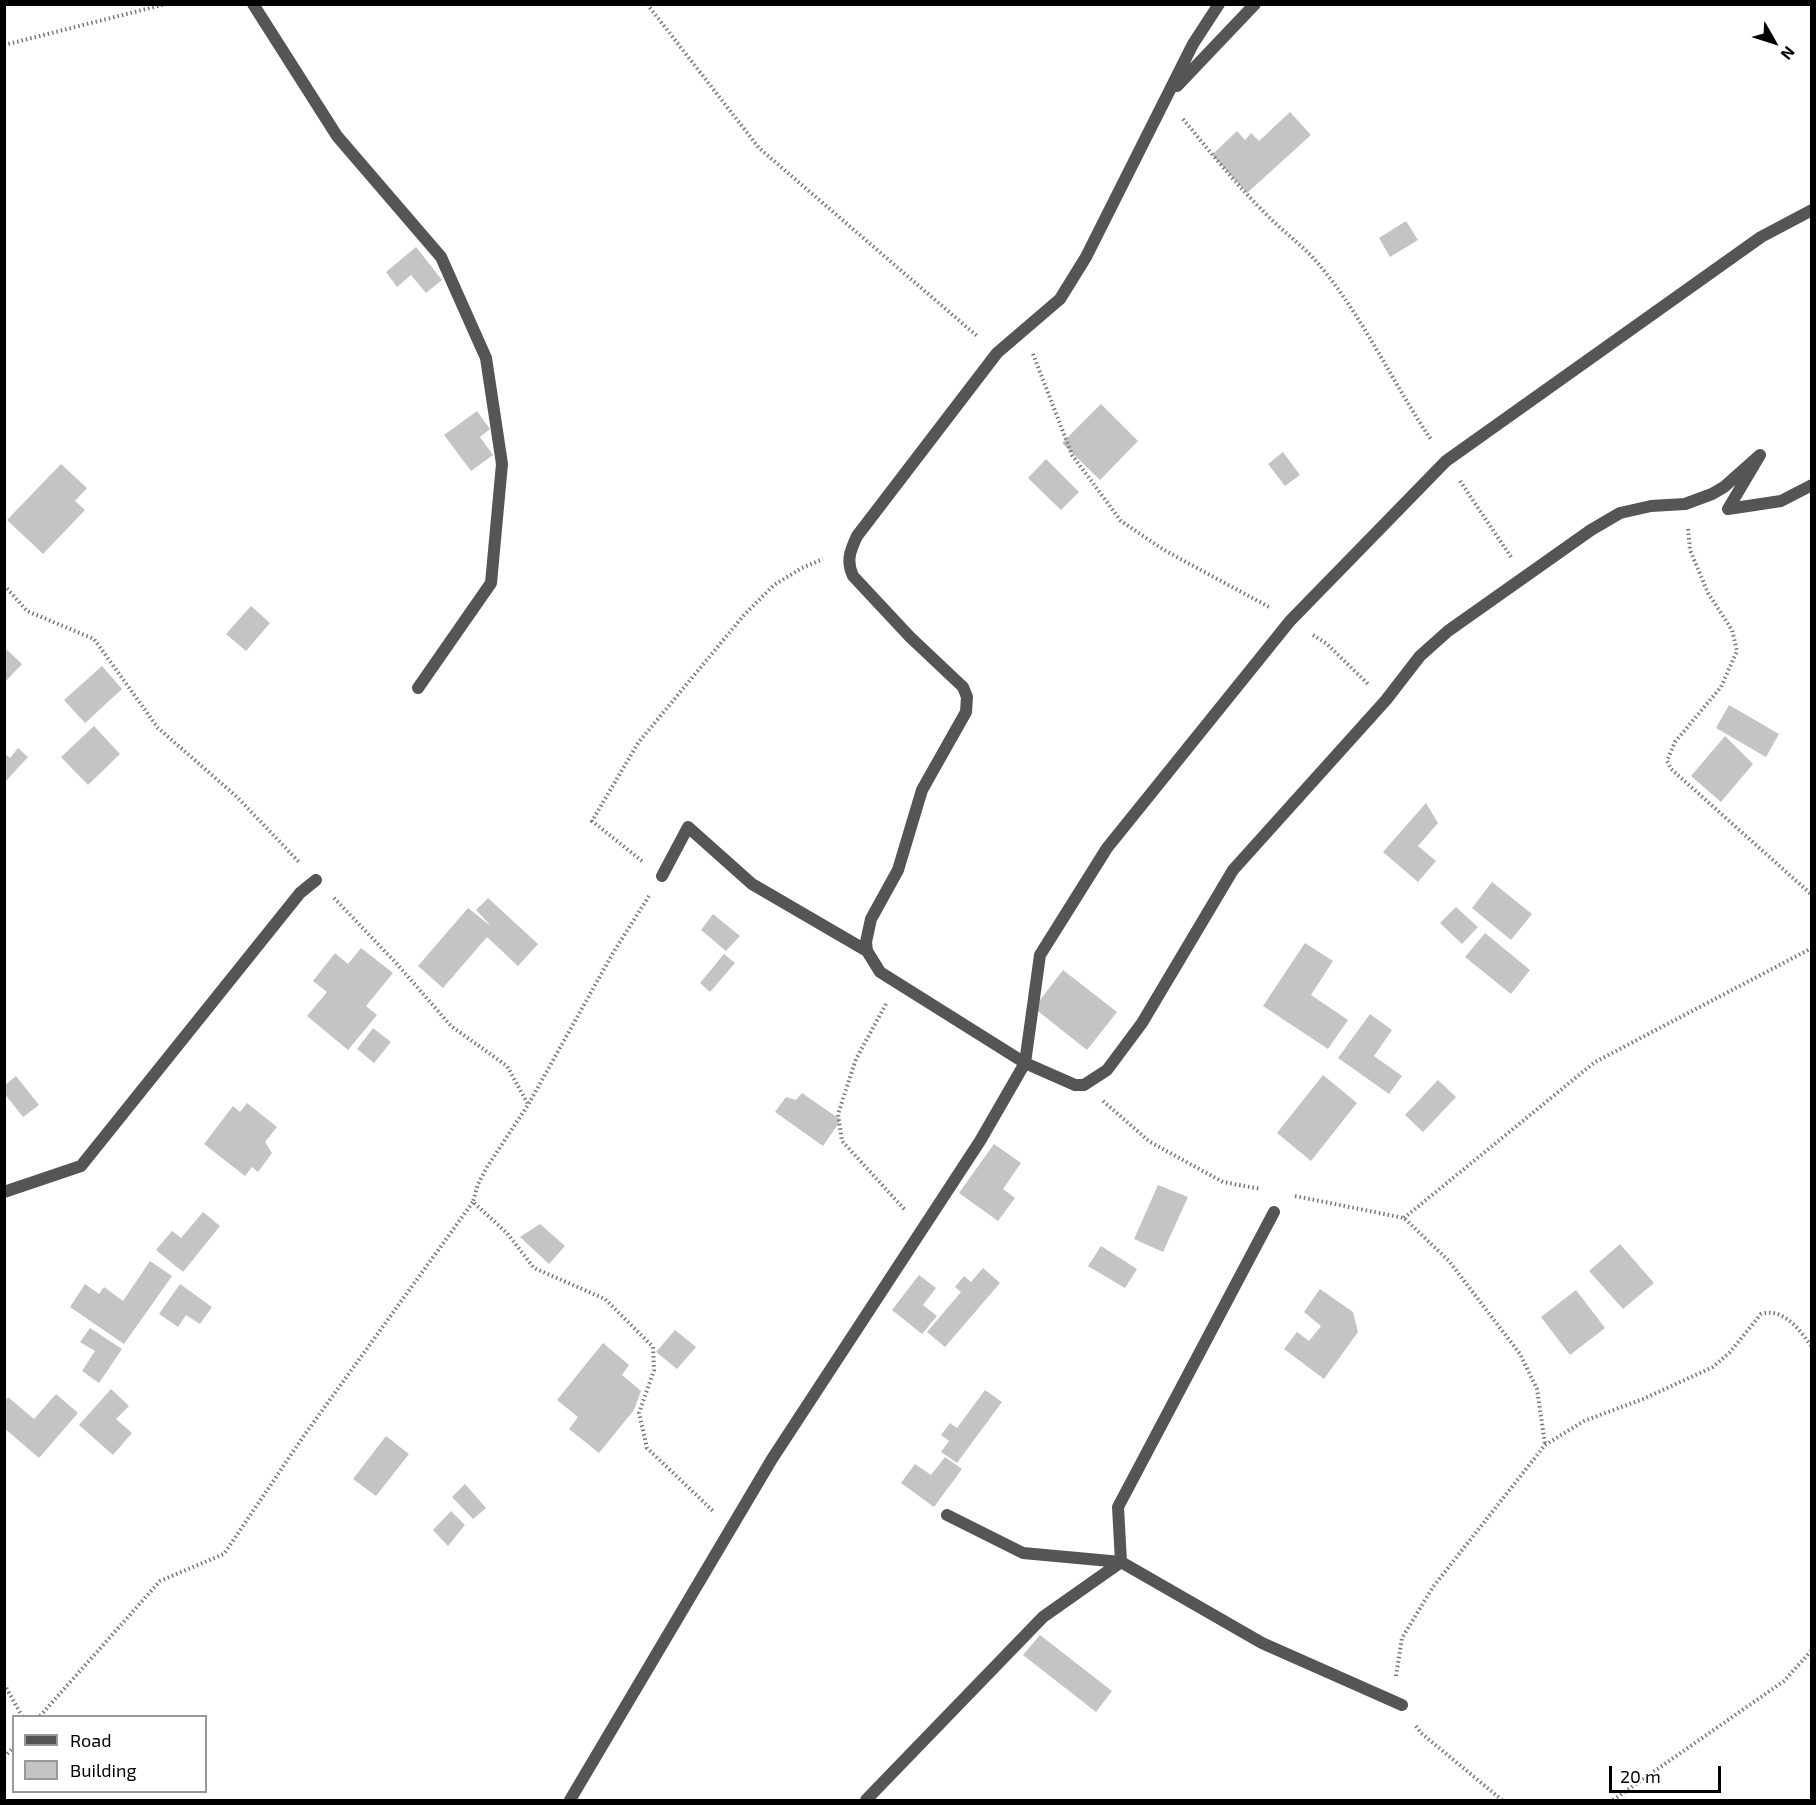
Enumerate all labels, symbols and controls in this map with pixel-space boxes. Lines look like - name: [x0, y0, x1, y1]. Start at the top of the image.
- north arrow: [1744, 12, 1804, 72]
- text: N: [1777, 43, 1799, 64]
- legend: [12, 1715, 207, 1793]
- text: Road: [70, 1729, 111, 1751]
- scale bar: [1612, 1754, 1724, 1792]
- text: Building: [70, 1759, 137, 1781]
- text: 20 m: [1620, 1765, 1661, 1787]

